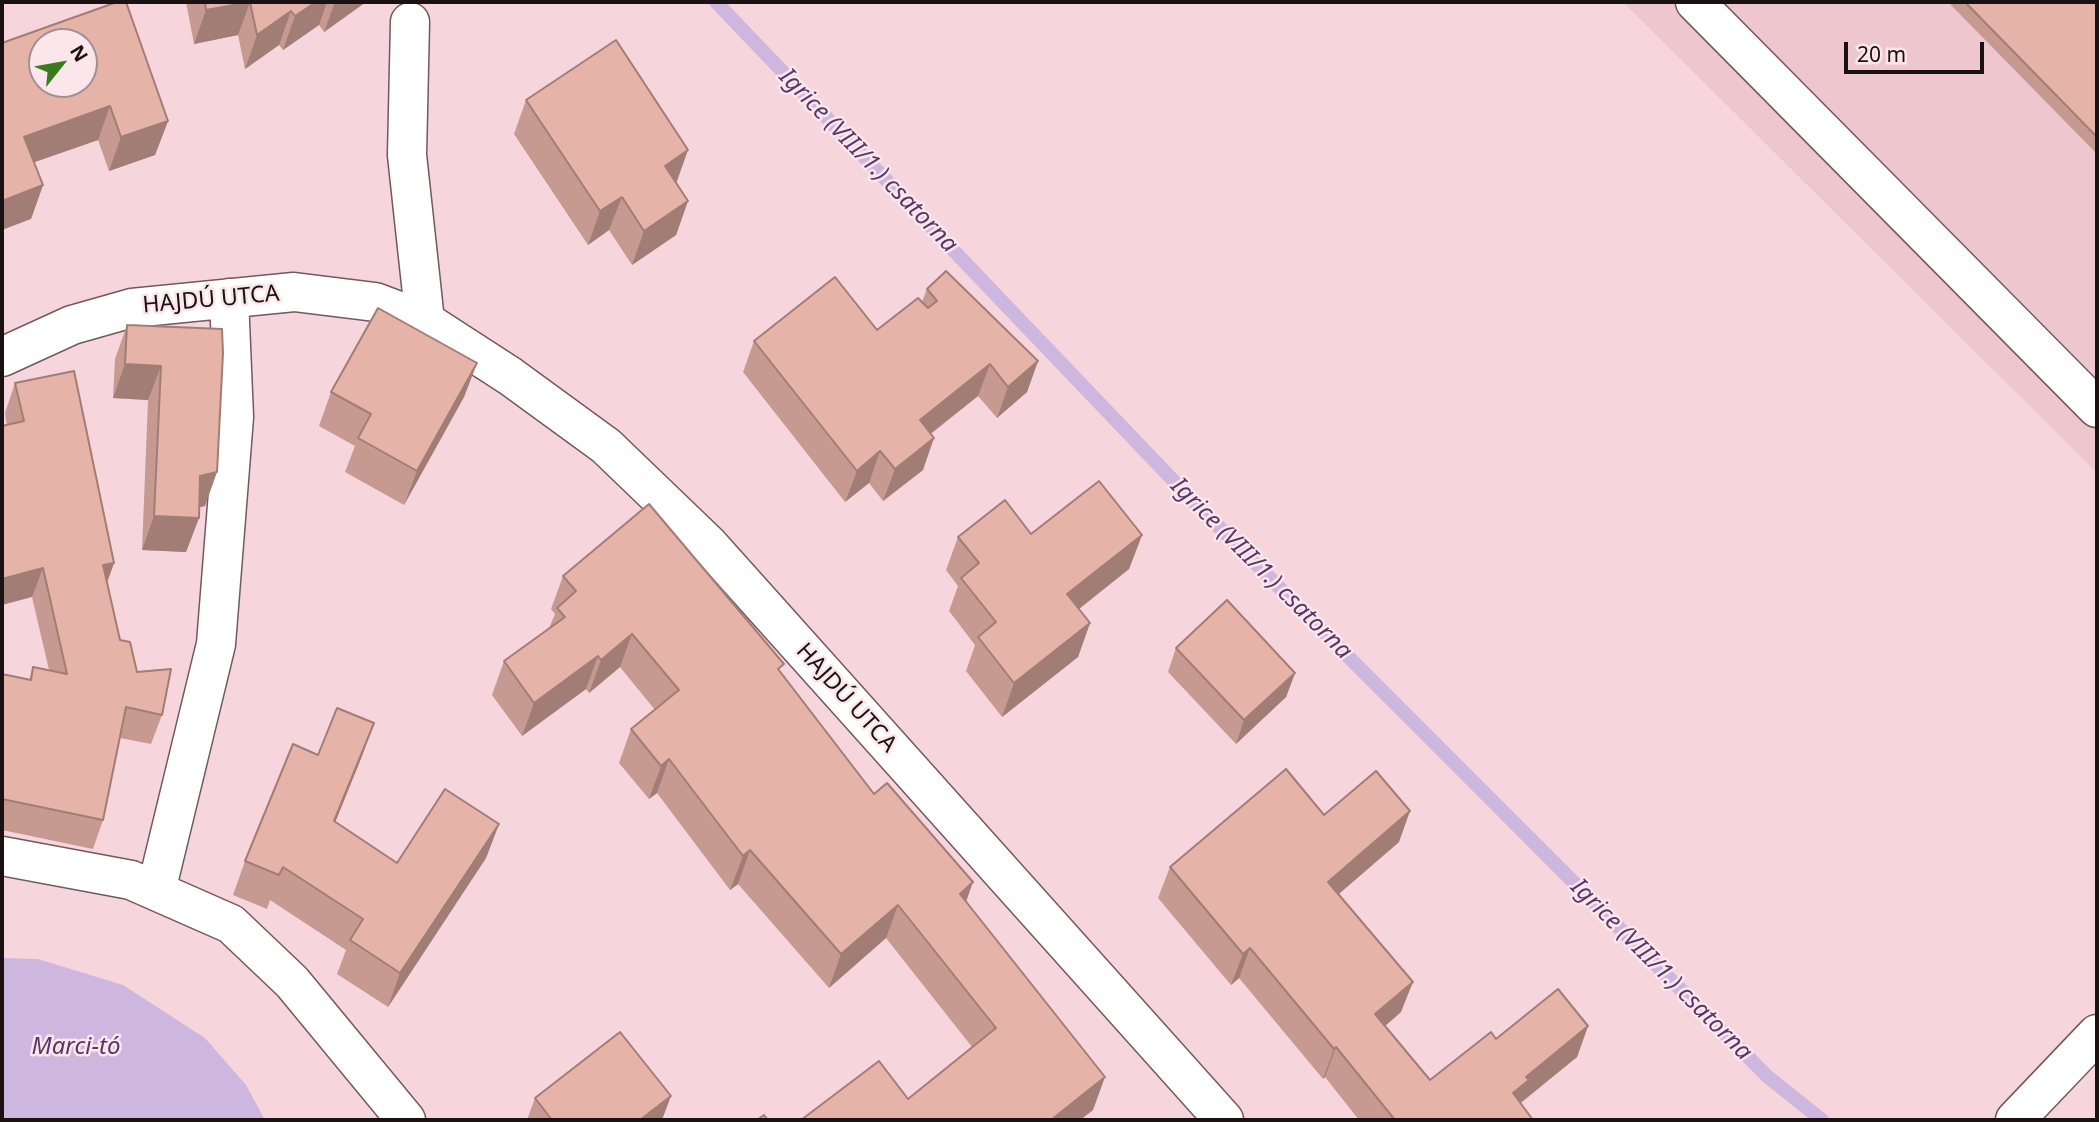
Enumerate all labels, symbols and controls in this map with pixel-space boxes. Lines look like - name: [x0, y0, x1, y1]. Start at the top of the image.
- north arrow: [28, 28, 98, 98]
- scale bar: [1847, 28, 1987, 72]
- text: N: [64, 40, 94, 67]
- text: 20 m: [1857, 40, 1906, 68]
- water label: Igrice (VIII/1.) csatorna: [773, 63, 963, 259]
- street label: HAJDÚ UTCA: [141, 280, 281, 320]
- water label: Igrice (VIII/1.) csatorna: [1164, 472, 1358, 666]
- street label: HAJDÚ UTCA: [790, 638, 902, 758]
- water label: Igrice (VIII/1.) csatorna: [1564, 873, 1758, 1067]
- water label: Marci-tó: [32, 1033, 120, 1061]

